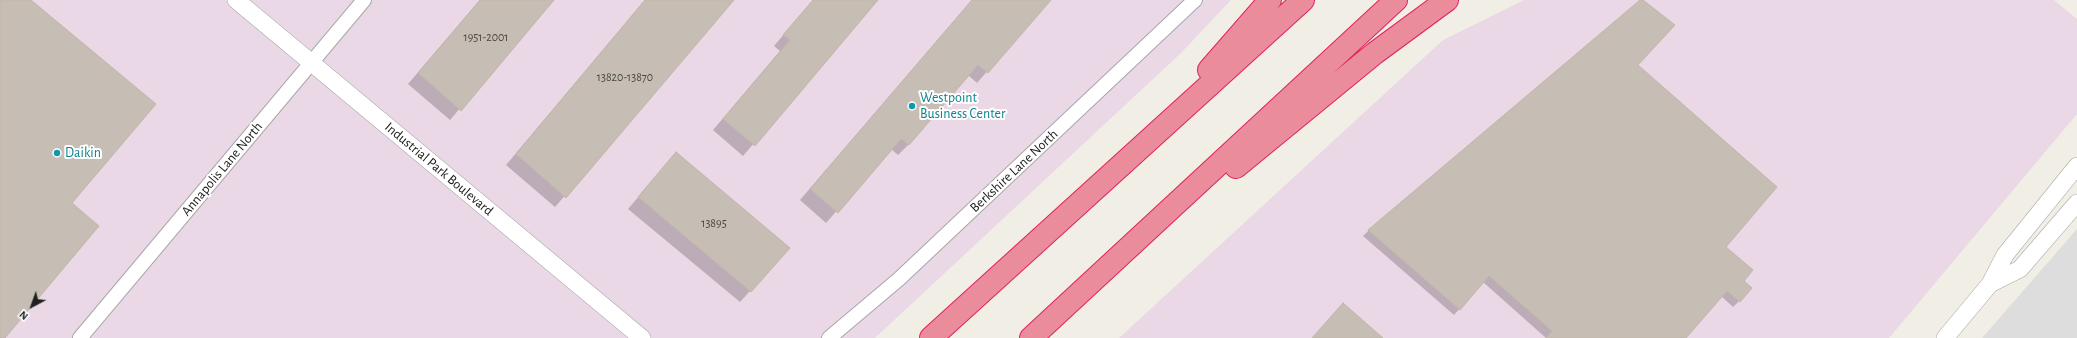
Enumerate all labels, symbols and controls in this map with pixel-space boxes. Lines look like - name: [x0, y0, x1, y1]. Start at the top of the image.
- house number: 1951-2001: [464, 30, 508, 44]
- house number: 13820-13870: [597, 70, 653, 84]
- place label: Westpoint Business Center: [920, 90, 1005, 122]
- marker: Westpoint Business Center: [907, 101, 917, 111]
- street label: Annapolis Lane North: [178, 119, 266, 219]
- street label: Industrial Park Boulevard: [381, 119, 497, 219]
- street label: Berkshire Lane North: [966, 126, 1062, 216]
- place label: Daikin: [65, 145, 101, 161]
- marker: Daikin: [52, 148, 62, 158]
- house number: 13895: [701, 216, 727, 230]
- north arrow: [12, 286, 52, 326]
- text: N: [17, 309, 30, 322]

